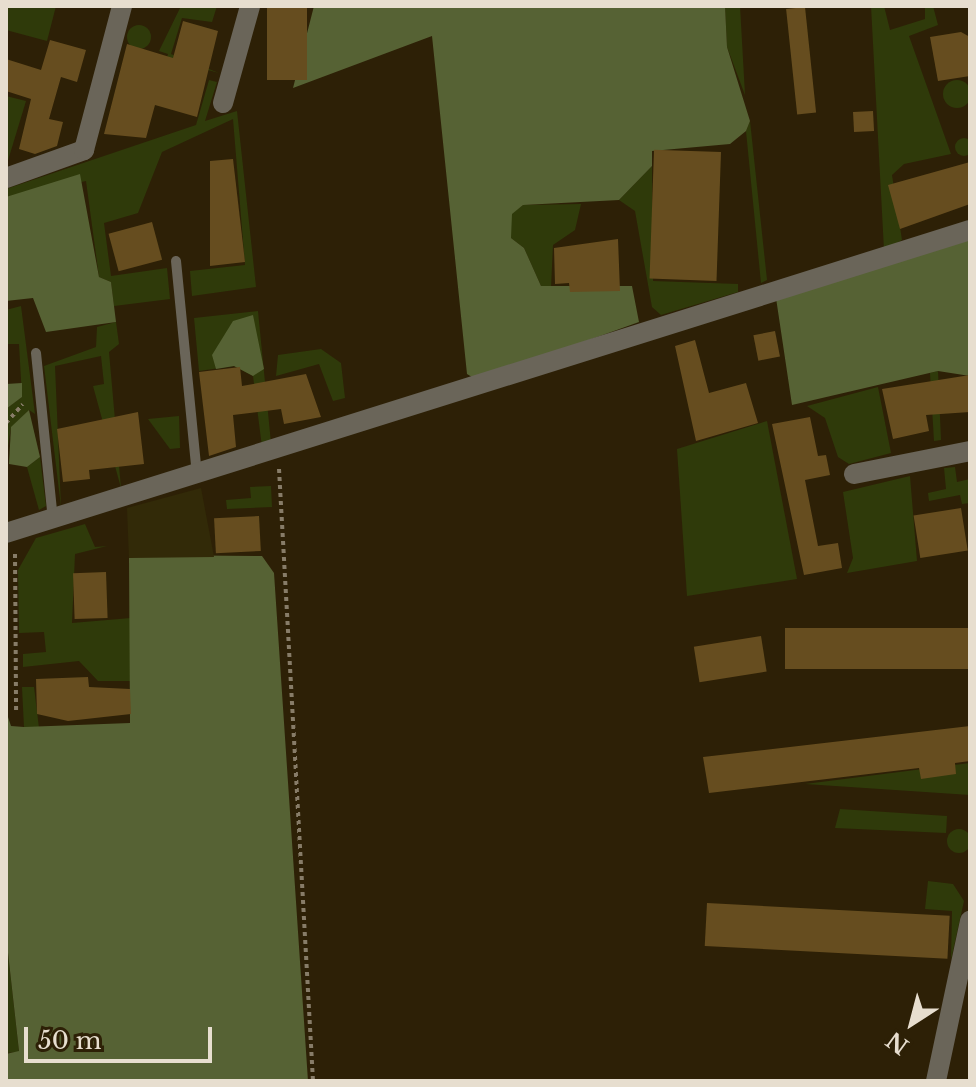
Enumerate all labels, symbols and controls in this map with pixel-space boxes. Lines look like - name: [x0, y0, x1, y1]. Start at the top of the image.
- north arrow: [872, 983, 952, 1063]
- scale bar: [28, 1011, 216, 1061]
- text: 50 m: [38, 1026, 101, 1055]
- text: N: [881, 1026, 914, 1060]

